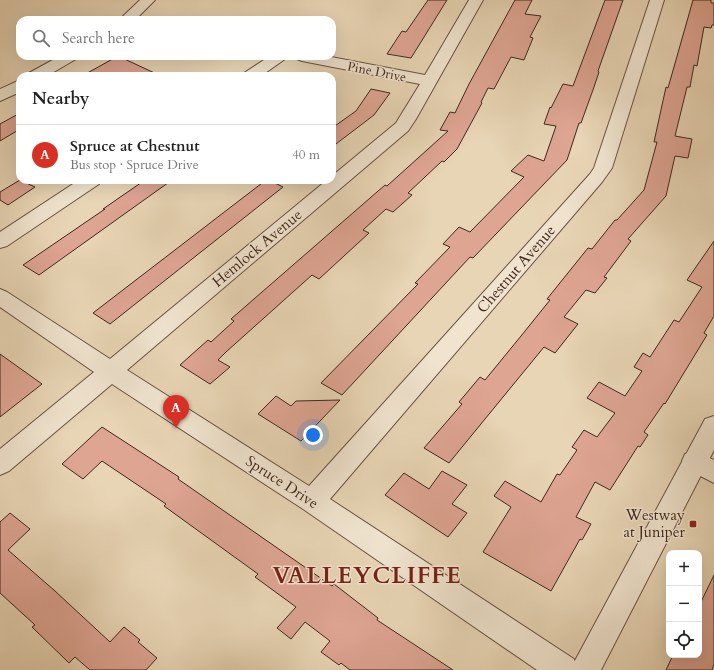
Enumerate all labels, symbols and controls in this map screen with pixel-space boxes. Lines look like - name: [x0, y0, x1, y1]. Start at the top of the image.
- search box: [16, 16, 336, 60]
- icon: search: [30, 27, 52, 49]
- text: Search here: [62, 28, 135, 48]
- street label: Pine Drive: [346, 57, 408, 87]
- text: Nearby: [32, 87, 89, 110]
- text: Spruce at Chestnut: [70, 136, 200, 156]
- text: A: [40, 146, 50, 164]
- text: 40 m: [292, 146, 320, 164]
- text: Bus stop · Spruce Drive: [70, 156, 199, 174]
- street label: Hemlock Avenue: [208, 204, 306, 291]
- street label: Chestnut Avenue: [472, 221, 560, 317]
- pin: A: [163, 395, 189, 428]
- your location: [303, 425, 323, 445]
- street label: Spruce Drive: [242, 451, 322, 513]
- place label: Westway at Juniper: [623, 505, 686, 542]
- marker: Westway at Juniper: [688, 519, 698, 529]
- map controls: [666, 550, 702, 658]
- button: +: [666, 550, 702, 586]
- district label: VALLEYCLIFFE: [272, 560, 462, 591]
- button: −: [666, 586, 702, 622]
- button: locate: [666, 622, 702, 658]

